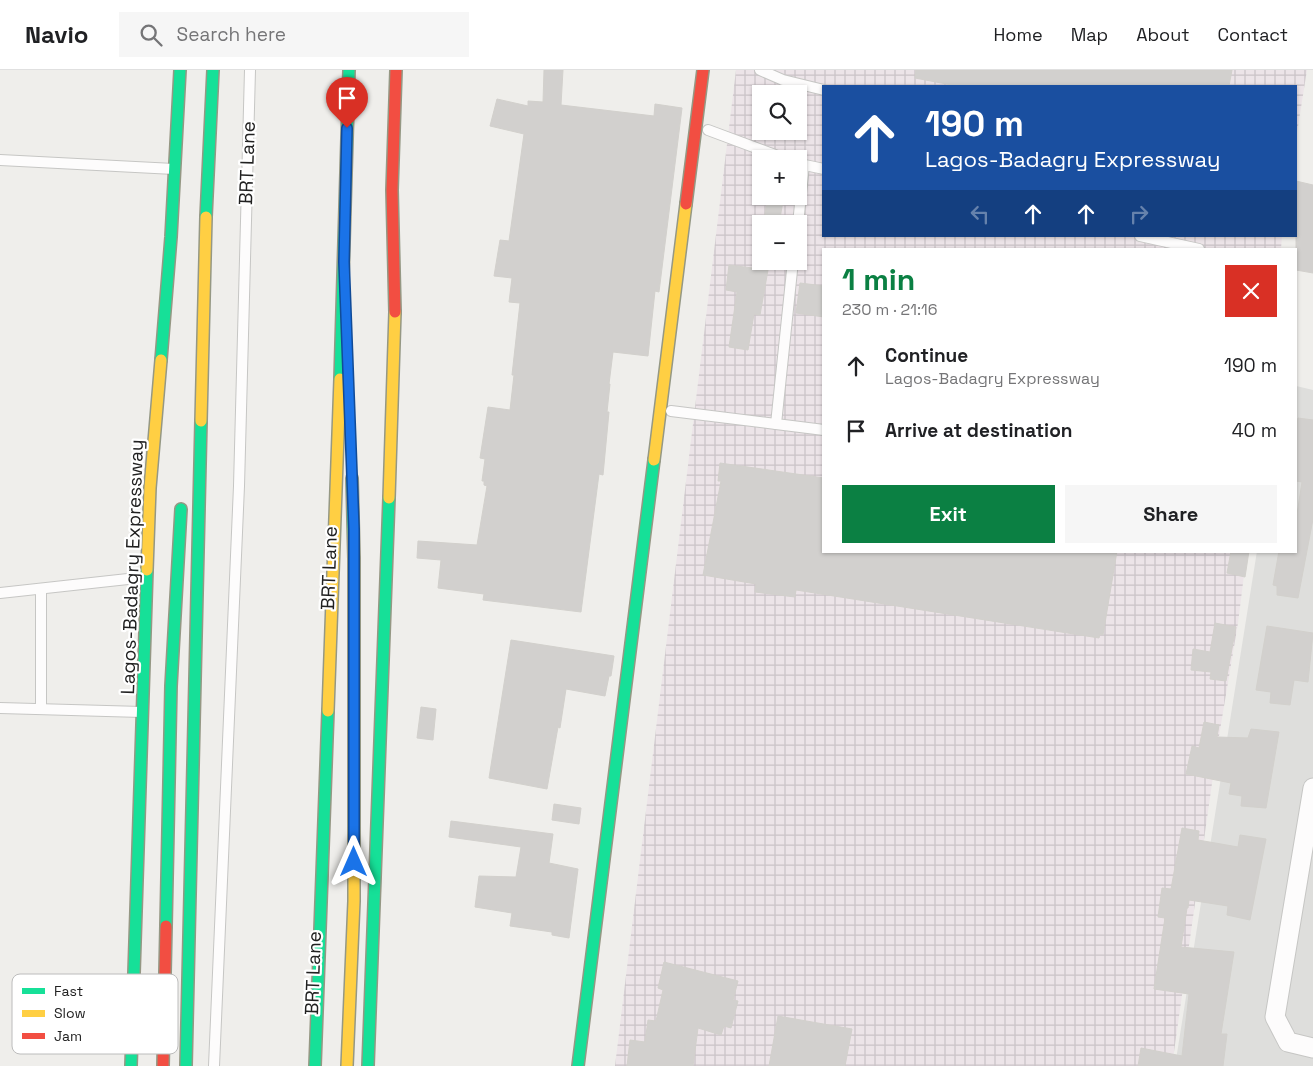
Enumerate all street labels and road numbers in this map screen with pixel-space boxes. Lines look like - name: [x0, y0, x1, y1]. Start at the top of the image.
- street label: BRT Lane: [233, 121, 261, 205]
- street label: Lagos-Badagry Expressway: [115, 439, 149, 695]
- street label: BRT Lane: [315, 526, 343, 610]
- street label: BRT Lane: [299, 931, 327, 1015]

